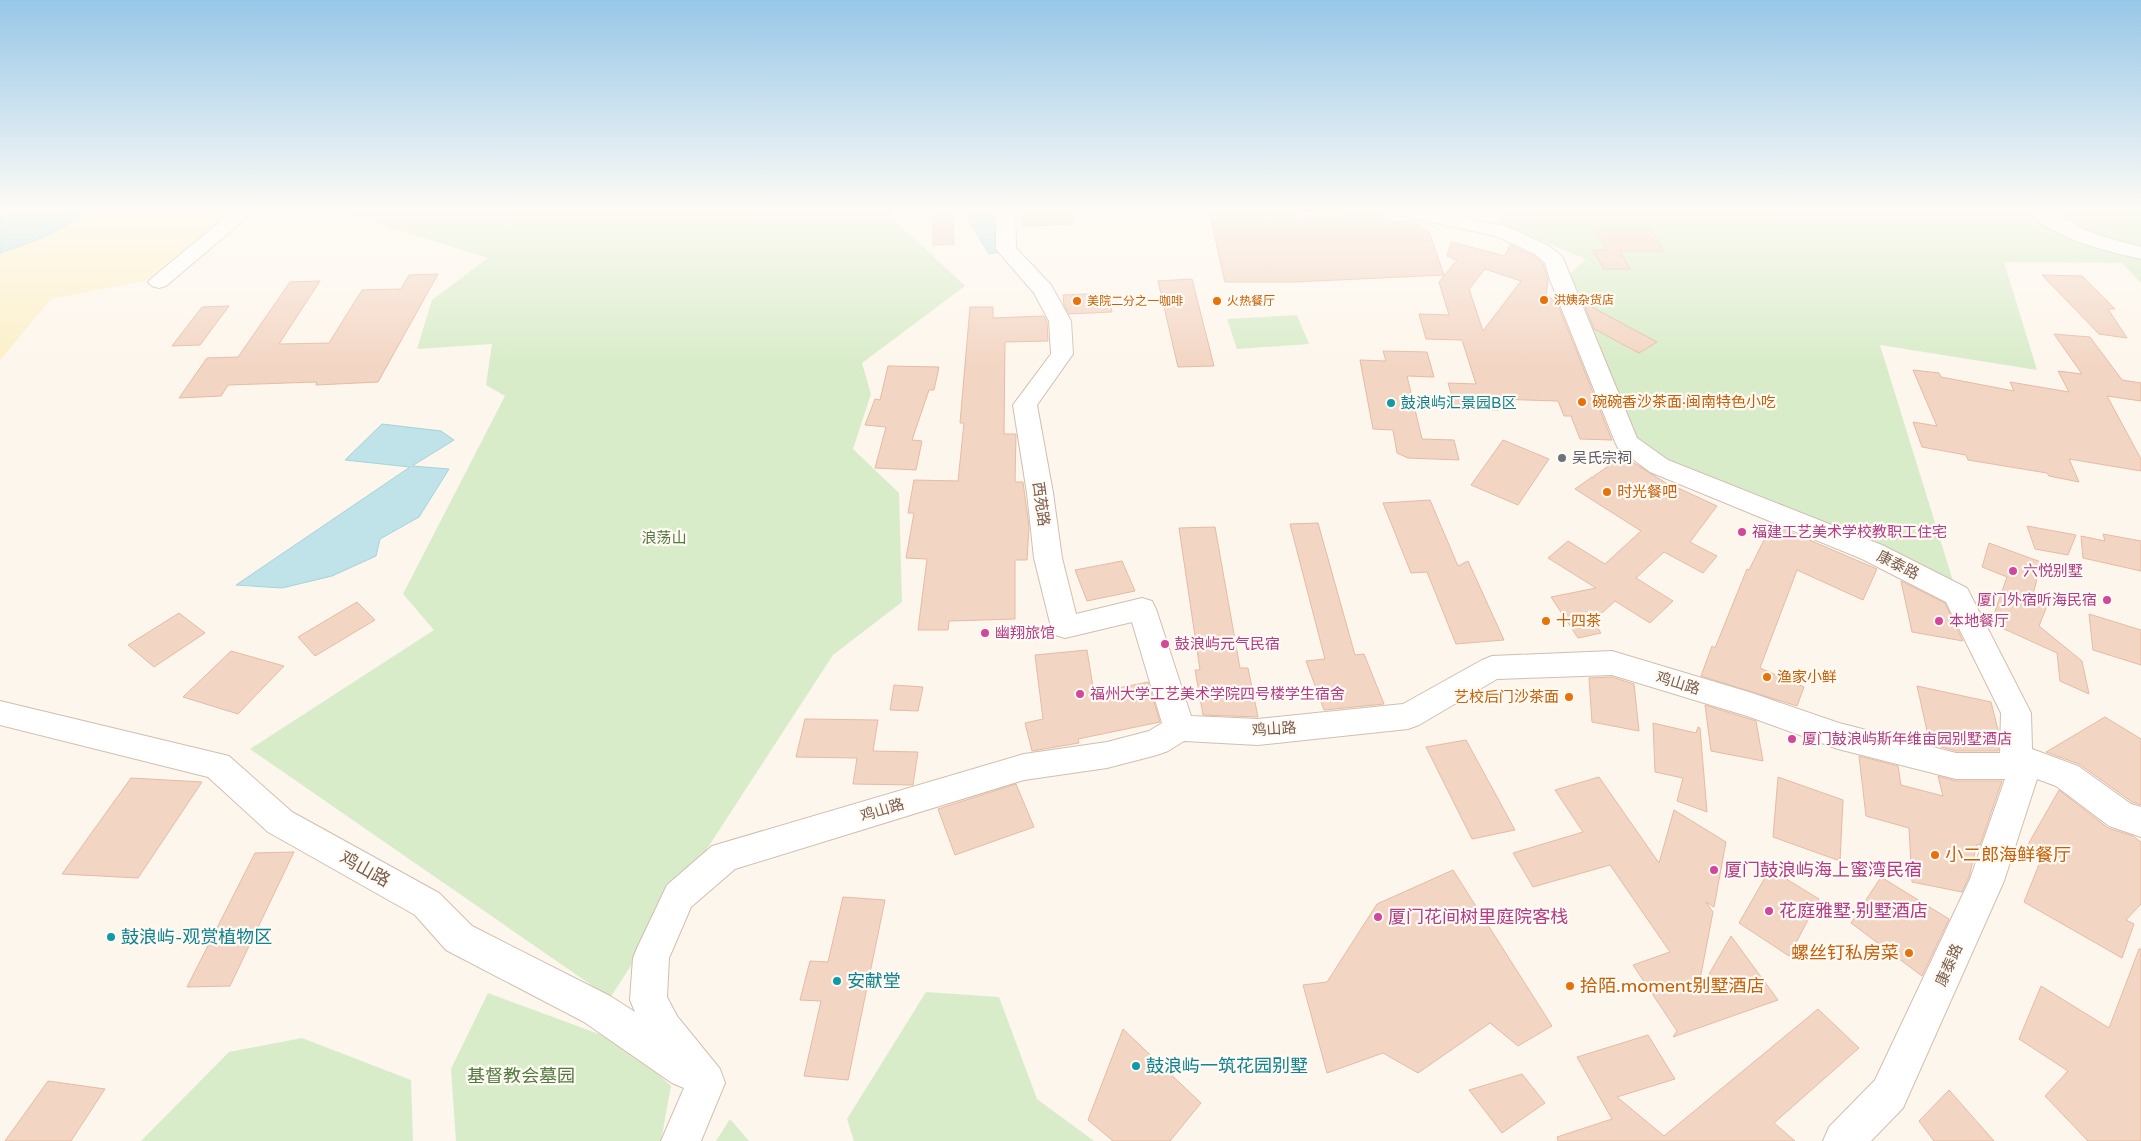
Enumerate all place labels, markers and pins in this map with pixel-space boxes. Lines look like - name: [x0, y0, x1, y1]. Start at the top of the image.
- place label: 洪姨杂货店: [1554, 293, 1614, 307]
- place label: 美院二分之一咖啡: [1087, 294, 1183, 308]
- place label: 火热餐厅: [1227, 294, 1275, 308]
- marker: 洪姨杂货店: [1538, 294, 1550, 306]
- marker: 美院二分之一咖啡: [1071, 295, 1083, 307]
- marker: 火热餐厅: [1211, 295, 1223, 307]
- place label: 碗碗香沙茶面·闽南特色小吃: [1592, 393, 1776, 411]
- place label: 鼓浪屿汇景园B区: [1401, 394, 1516, 412]
- marker: 碗碗香沙茶面·闽南特色小吃: [1576, 396, 1588, 408]
- marker: 鼓浪屿汇景园B区: [1385, 397, 1397, 409]
- place label: 吴氏宗祠: [1572, 449, 1632, 467]
- marker: 吴氏宗祠: [1556, 452, 1568, 464]
- place label: 时光餐吧: [1617, 483, 1677, 501]
- marker: 时光餐吧: [1601, 486, 1613, 498]
- place label: 福建工艺美术学校教职工住宅: [1752, 523, 1947, 541]
- marker: 福建工艺美术学校教职工住宅: [1736, 526, 1748, 538]
- place label: 六悦别墅: [2023, 562, 2083, 580]
- marker: 六悦别墅: [2007, 565, 2019, 577]
- place label: 厦门外宿听海民宿: [1977, 591, 2097, 609]
- marker: 厦门外宿听海民宿: [2101, 594, 2113, 606]
- place label: 十四茶: [1556, 612, 1601, 630]
- place label: 本地餐厅: [1949, 612, 2009, 630]
- marker: 十四茶: [1540, 615, 1552, 627]
- marker: 本地餐厅: [1933, 615, 1945, 627]
- place label: 幽翔旅馆: [995, 624, 1055, 642]
- marker: 幽翔旅馆: [979, 627, 991, 639]
- place label: 鼓浪屿元气民宿: [1175, 635, 1280, 653]
- marker: 鼓浪屿元气民宿: [1159, 638, 1171, 650]
- place label: 渔家小鲜: [1777, 668, 1837, 686]
- marker: 渔家小鲜: [1761, 671, 1773, 683]
- place label: 福州大学工艺美术学院四号楼学生宿舍: [1090, 685, 1345, 703]
- marker: 福州大学工艺美术学院四号楼学生宿舍: [1074, 688, 1086, 700]
- place label: 艺校后门沙茶面: [1454, 688, 1559, 706]
- marker: 艺校后门沙茶面: [1563, 691, 1575, 703]
- place label: 厦门鼓浪屿斯年维亩园别墅酒店: [1802, 730, 2012, 748]
- marker: 厦门鼓浪屿斯年维亩园别墅酒店: [1786, 733, 1798, 745]
- place label: 小二郎海鲜餐厅: [1945, 844, 2071, 866]
- marker: 小二郎海鲜餐厅: [1929, 849, 1941, 861]
- place label: 厦门鼓浪屿海上蜜湾民宿: [1724, 859, 1922, 881]
- marker: 厦门鼓浪屿海上蜜湾民宿: [1708, 864, 1720, 876]
- place label: 花庭雅墅·别墅酒店: [1779, 900, 1928, 922]
- marker: 花庭雅墅·别墅酒店: [1763, 905, 1775, 917]
- place label: 厦门花间树里庭院客栈: [1388, 906, 1568, 928]
- marker: 厦门花间树里庭院客栈: [1372, 911, 1384, 923]
- place label: 鼓浪屿-观赏植物区: [121, 926, 272, 948]
- marker: 鼓浪屿-观赏植物区: [105, 931, 117, 943]
- place label: 螺丝钉私房菜: [1791, 942, 1899, 964]
- marker: 螺丝钉私房菜: [1903, 947, 1915, 959]
- place label: 安献堂: [847, 970, 901, 992]
- marker: 安献堂: [831, 975, 843, 987]
- place label: 拾陌.moment别墅酒店: [1580, 975, 1764, 997]
- marker: 拾陌.moment别墅酒店: [1564, 980, 1576, 992]
- place label: 鼓浪屿一筑花园别墅: [1146, 1055, 1308, 1077]
- marker: 鼓浪屿一筑花园别墅: [1130, 1060, 1142, 1072]

